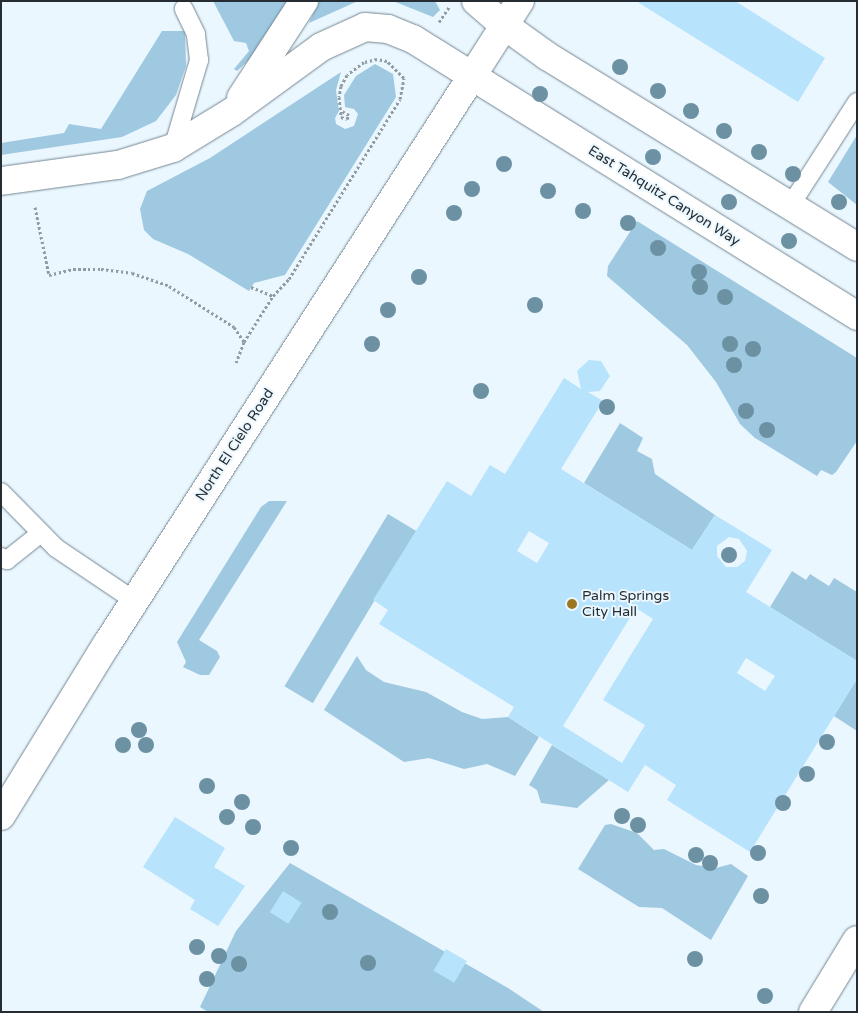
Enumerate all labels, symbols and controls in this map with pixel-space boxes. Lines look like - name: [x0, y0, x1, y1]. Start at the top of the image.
- street label: East Tahquitz Canyon Way: [585, 142, 743, 250]
- street label: North El Cielo Road: [192, 386, 278, 504]
- place label: Palm Springs City Hall: [582, 588, 669, 620]
- marker: Palm Springs City Hall: [566, 598, 578, 610]

